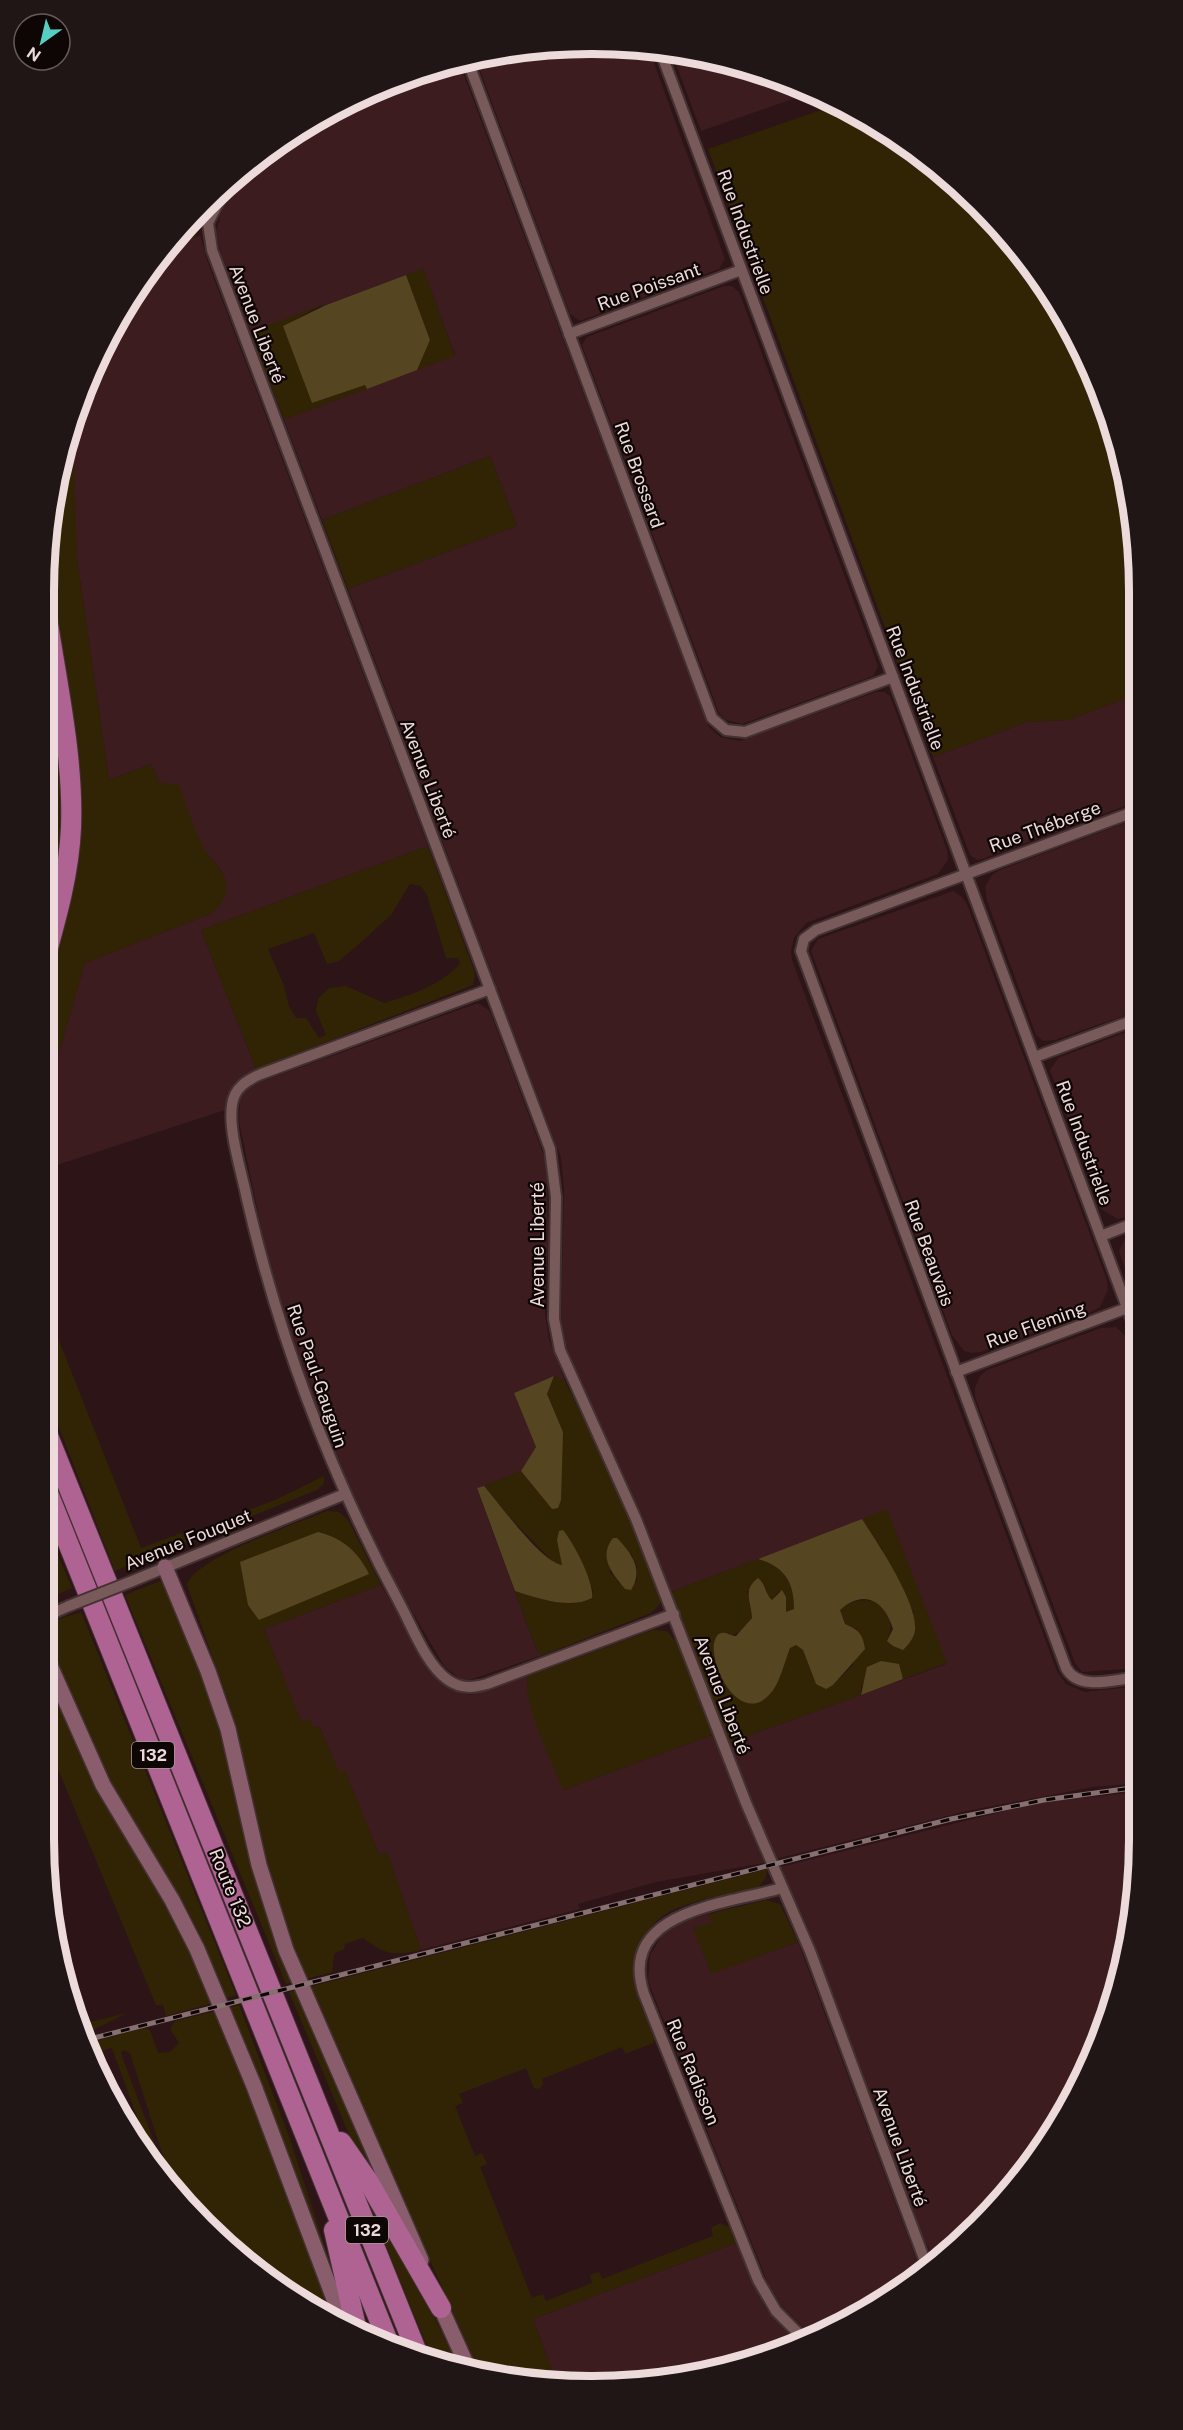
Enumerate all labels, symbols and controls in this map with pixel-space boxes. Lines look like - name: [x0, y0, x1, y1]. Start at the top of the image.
- north arrow: [12, 12, 72, 72]
- text: N: [23, 43, 44, 65]
- street label: Rue Industrielle: [713, 166, 778, 297]
- street label: Rue Poissant: [594, 258, 703, 315]
- street label: Avenue Liberté: [225, 261, 290, 386]
- street label: Rue Brossard: [610, 419, 668, 531]
- street label: Rue Industrielle: [882, 623, 949, 753]
- street label: Avenue Liberté: [396, 716, 461, 841]
- street label: Rue Théberge: [986, 797, 1103, 856]
- street label: Rue Industrielle: [1052, 1077, 1117, 1208]
- street label: Avenue Liberté: [527, 1182, 548, 1308]
- street label: Rue Beauvais: [900, 1197, 958, 1309]
- street label: Rue Fleming: [983, 1297, 1089, 1352]
- street label: Rue Paul-Gauguin: [283, 1301, 352, 1451]
- street label: Avenue Fouquet: [121, 1505, 254, 1575]
- street label: Avenue Liberté: [690, 1632, 755, 1757]
- road number: 132: [132, 1742, 174, 1768]
- street label: Route 132: [205, 1845, 256, 1930]
- street label: Rue Radisson: [663, 2016, 724, 2128]
- street label: Avenue Liberté: [869, 2084, 932, 2209]
- road number: 132: [346, 2217, 388, 2243]

